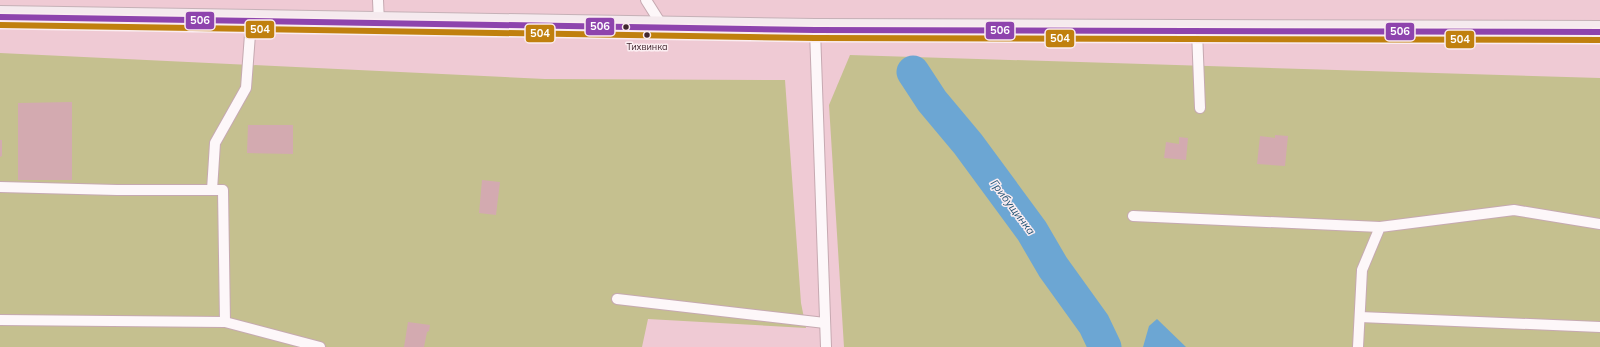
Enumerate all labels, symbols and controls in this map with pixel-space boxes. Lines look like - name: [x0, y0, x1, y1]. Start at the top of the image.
- line badge: 506: [185, 11, 215, 30]
- text: 506: [190, 13, 210, 27]
- line badge: 506: [585, 17, 615, 36]
- text: 506: [590, 19, 610, 33]
- line badge: 504: [245, 20, 275, 39]
- line badge: 506: [985, 21, 1015, 40]
- text: 504: [250, 22, 270, 36]
- unlabelled marker: [621, 22, 631, 32]
- line badge: 506: [1385, 22, 1415, 41]
- text: 506: [990, 23, 1010, 37]
- line badge: 504: [525, 24, 555, 43]
- text: 506: [1390, 24, 1410, 38]
- text: 504: [530, 26, 550, 40]
- line badge: 504: [1045, 29, 1075, 48]
- marker: Тихвинка: [642, 30, 652, 40]
- line badge: 504: [1445, 30, 1475, 49]
- text: 504: [1050, 31, 1070, 45]
- text: 504: [1450, 32, 1470, 46]
- place label: Тихвинка: [626, 41, 668, 52]
- water label: Грибущинка: [988, 177, 1039, 238]

